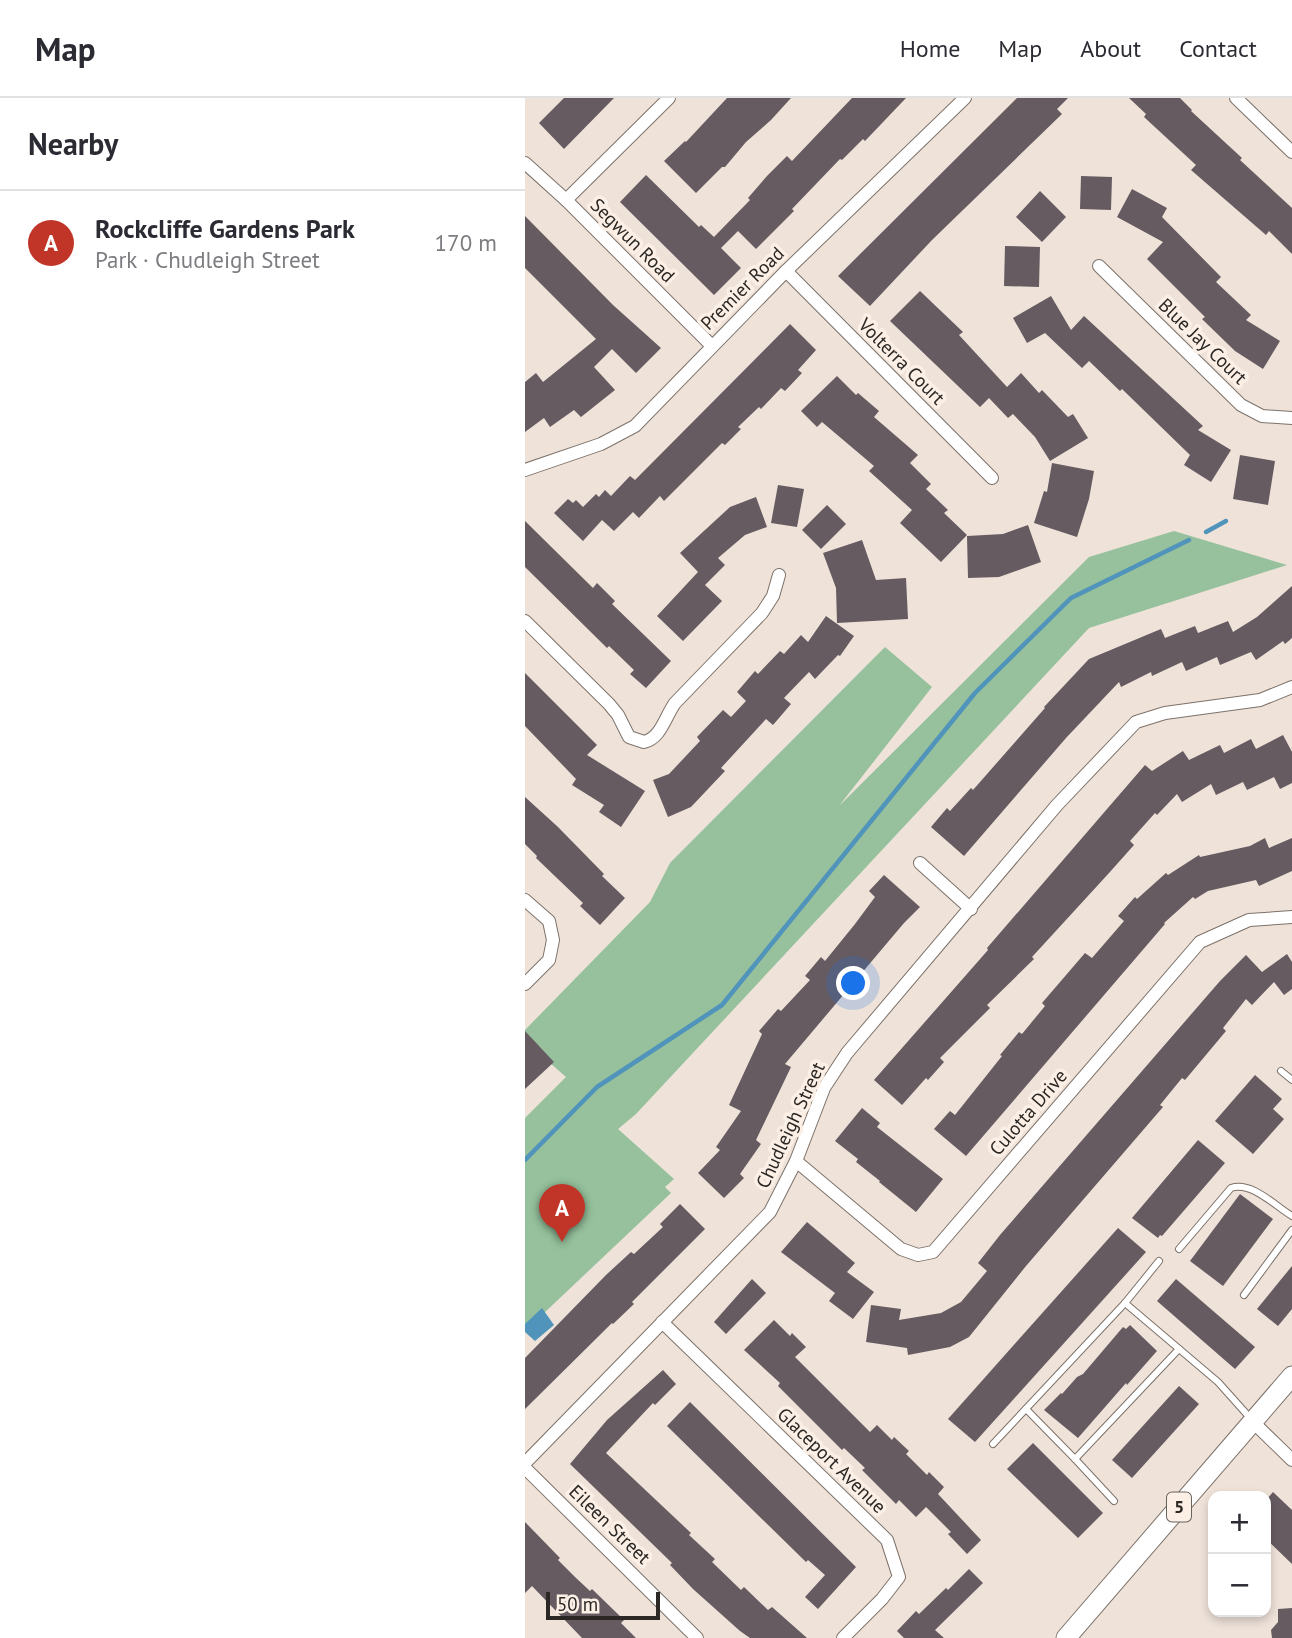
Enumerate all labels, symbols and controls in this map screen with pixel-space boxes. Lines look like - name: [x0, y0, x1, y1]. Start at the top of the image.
- text: Map: [35, 27, 96, 70]
- text: Home: [900, 33, 960, 64]
- text: Map: [998, 33, 1042, 64]
- text: About: [1080, 33, 1141, 64]
- text: Contact: [1179, 33, 1257, 64]
- text: Nearby: [28, 124, 118, 163]
- street label: Segwun Road: [586, 193, 680, 287]
- text: Rockcliffe Gardens Park: [95, 212, 355, 245]
- text: A: [44, 228, 58, 257]
- text: 170 m: [435, 228, 497, 257]
- street label: Premier Road: [695, 241, 789, 335]
- text: Park · Chudleigh Street: [95, 245, 320, 274]
- street label: Blue Jay Court: [1154, 293, 1253, 390]
- street label: Volterra Court: [853, 312, 951, 410]
- your location: [836, 966, 870, 1000]
- street label: Chudleigh Street: [750, 1058, 830, 1192]
- street label: Culotta Drive: [984, 1064, 1072, 1160]
- pin: A: [539, 1184, 585, 1242]
- street label: Glaceport Avenue: [773, 1402, 891, 1518]
- street label: Eileen Street: [564, 1479, 656, 1569]
- map controls: [1208, 1491, 1271, 1617]
- button: +: [1208, 1491, 1271, 1554]
- road number: 5: [1167, 1492, 1191, 1522]
- button: −: [1208, 1554, 1271, 1617]
- scale bar: [546, 1589, 660, 1621]
- text: 50 m: [557, 1592, 598, 1616]

